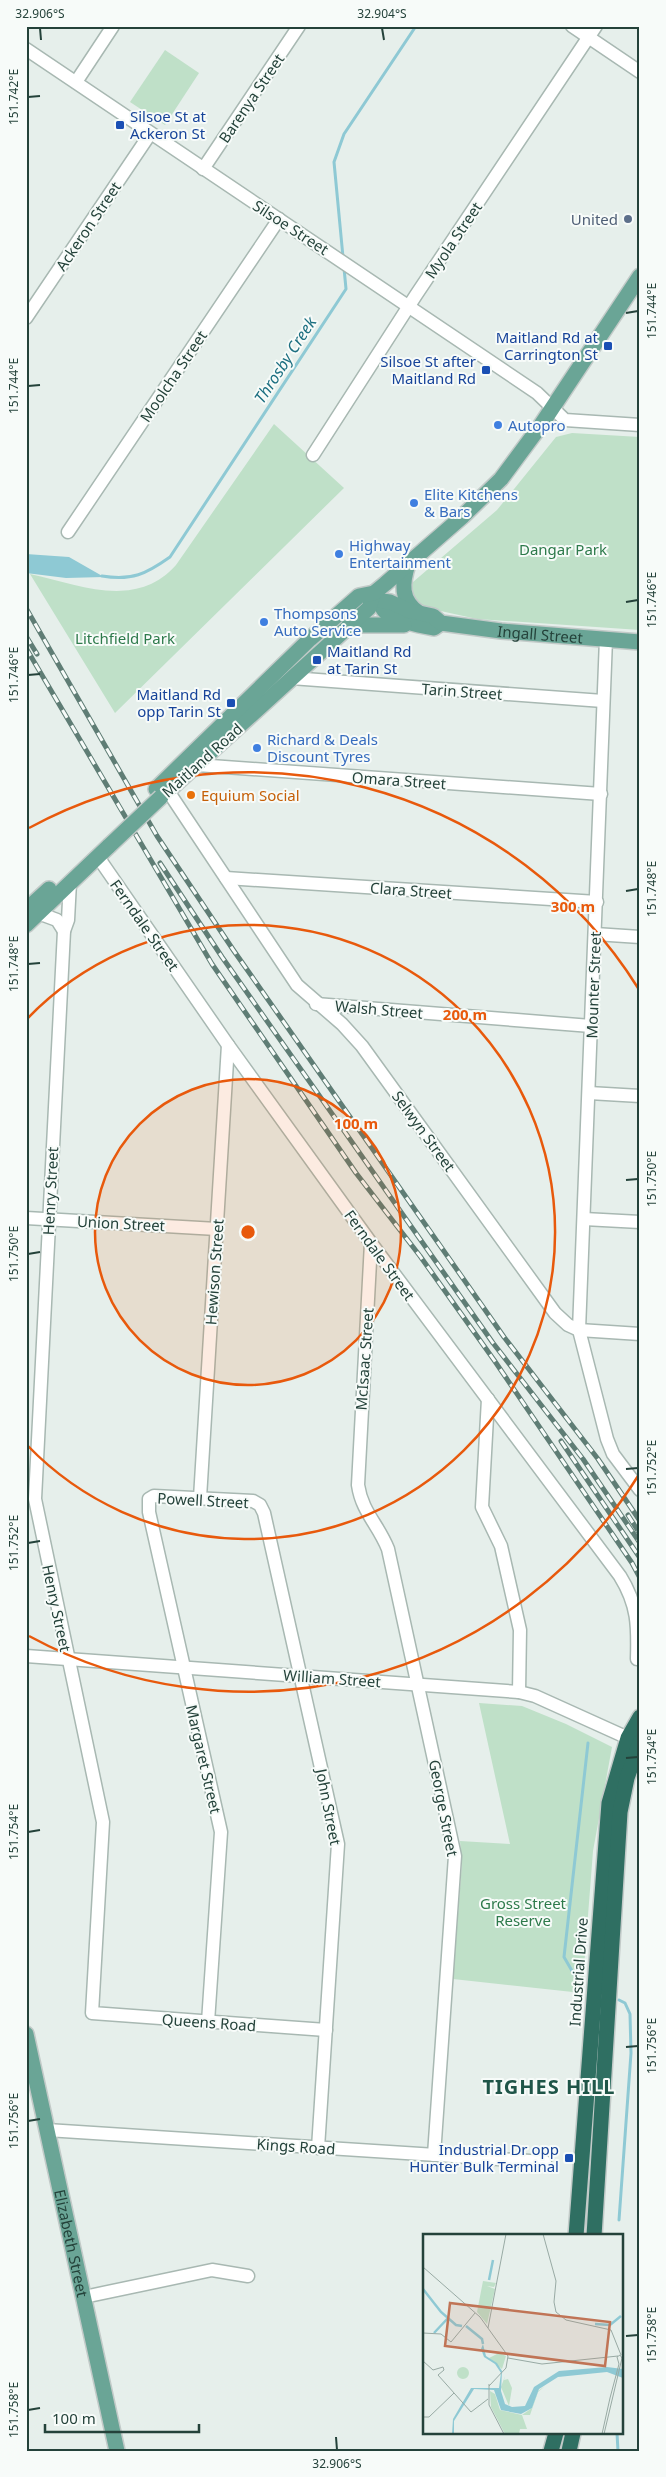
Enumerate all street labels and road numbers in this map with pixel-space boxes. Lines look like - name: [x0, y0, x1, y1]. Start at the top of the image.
- street label: Barenya Street: [214, 49, 289, 147]
- street label: Ackeron Street: [51, 177, 125, 274]
- street label: Silsoe Street: [249, 195, 333, 259]
- street label: Myola Street: [420, 197, 486, 282]
- street label: Moolcha Street: [135, 326, 211, 426]
- street label: Ingall Street: [496, 621, 584, 647]
- street label: Tarin Street: [421, 678, 504, 704]
- street label: Maitland Road: [157, 718, 247, 802]
- street label: Omara Street: [351, 767, 447, 793]
- street label: Ferndale Street: [106, 875, 184, 975]
- street label: Clara Street: [369, 877, 453, 903]
- street label: Mounter Street: [581, 931, 605, 1039]
- street label: Walsh Street: [334, 995, 424, 1023]
- street label: Selwyn Street: [388, 1087, 460, 1176]
- street label: Henry Street: [38, 1146, 62, 1236]
- street label: Ferndale Street: [340, 1206, 420, 1305]
- street label: Union Street: [76, 1211, 166, 1235]
- street label: Hewison Street: [200, 1218, 228, 1326]
- street label: McIsaac Street: [350, 1306, 378, 1411]
- street label: Powell Street: [157, 1488, 250, 1512]
- street label: Henry Street: [38, 1563, 76, 1654]
- street label: William Street: [283, 1665, 382, 1691]
- street label: Margaret Street: [182, 1703, 226, 1816]
- street label: George Street: [425, 1758, 463, 1859]
- street label: John Street: [311, 1765, 346, 1848]
- street label: Industrial Drive: [564, 1917, 592, 2027]
- street label: Queens Road: [161, 2009, 257, 2035]
- street label: Kings Road: [256, 2133, 336, 2159]
- street label: Elizabeth Street: [50, 2187, 93, 2299]

